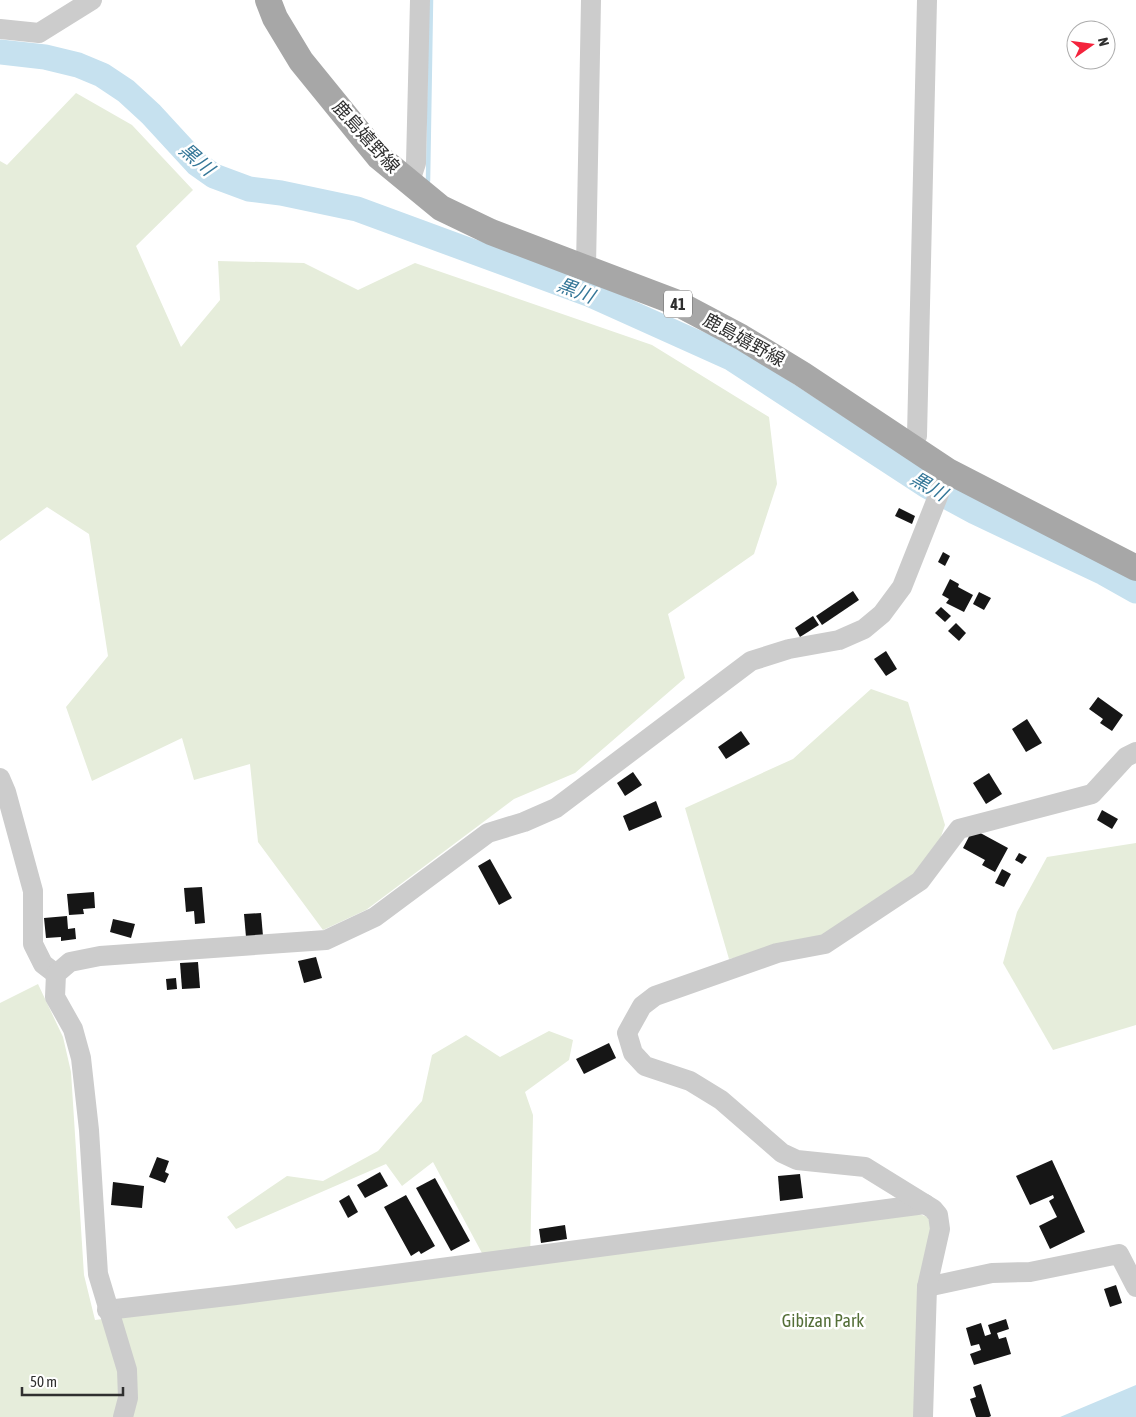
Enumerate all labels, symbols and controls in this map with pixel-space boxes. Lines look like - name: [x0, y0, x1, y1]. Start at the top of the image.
- north arrow: [1066, 20, 1116, 70]
- text: N: [1095, 36, 1112, 48]
- street label: 鹿島嬉野線: [328, 96, 404, 177]
- water label: 黒川: [175, 138, 220, 181]
- water label: 黒川: [554, 273, 600, 308]
- road number: 41: [664, 290, 692, 318]
- street label: 鹿島嬉野線: [700, 309, 789, 371]
- water label: 黒川: [907, 467, 953, 506]
- park label: Gibizan Park: [782, 1310, 864, 1331]
- scale bar: [22, 1364, 124, 1396]
- text: 50 m: [30, 1373, 57, 1390]

